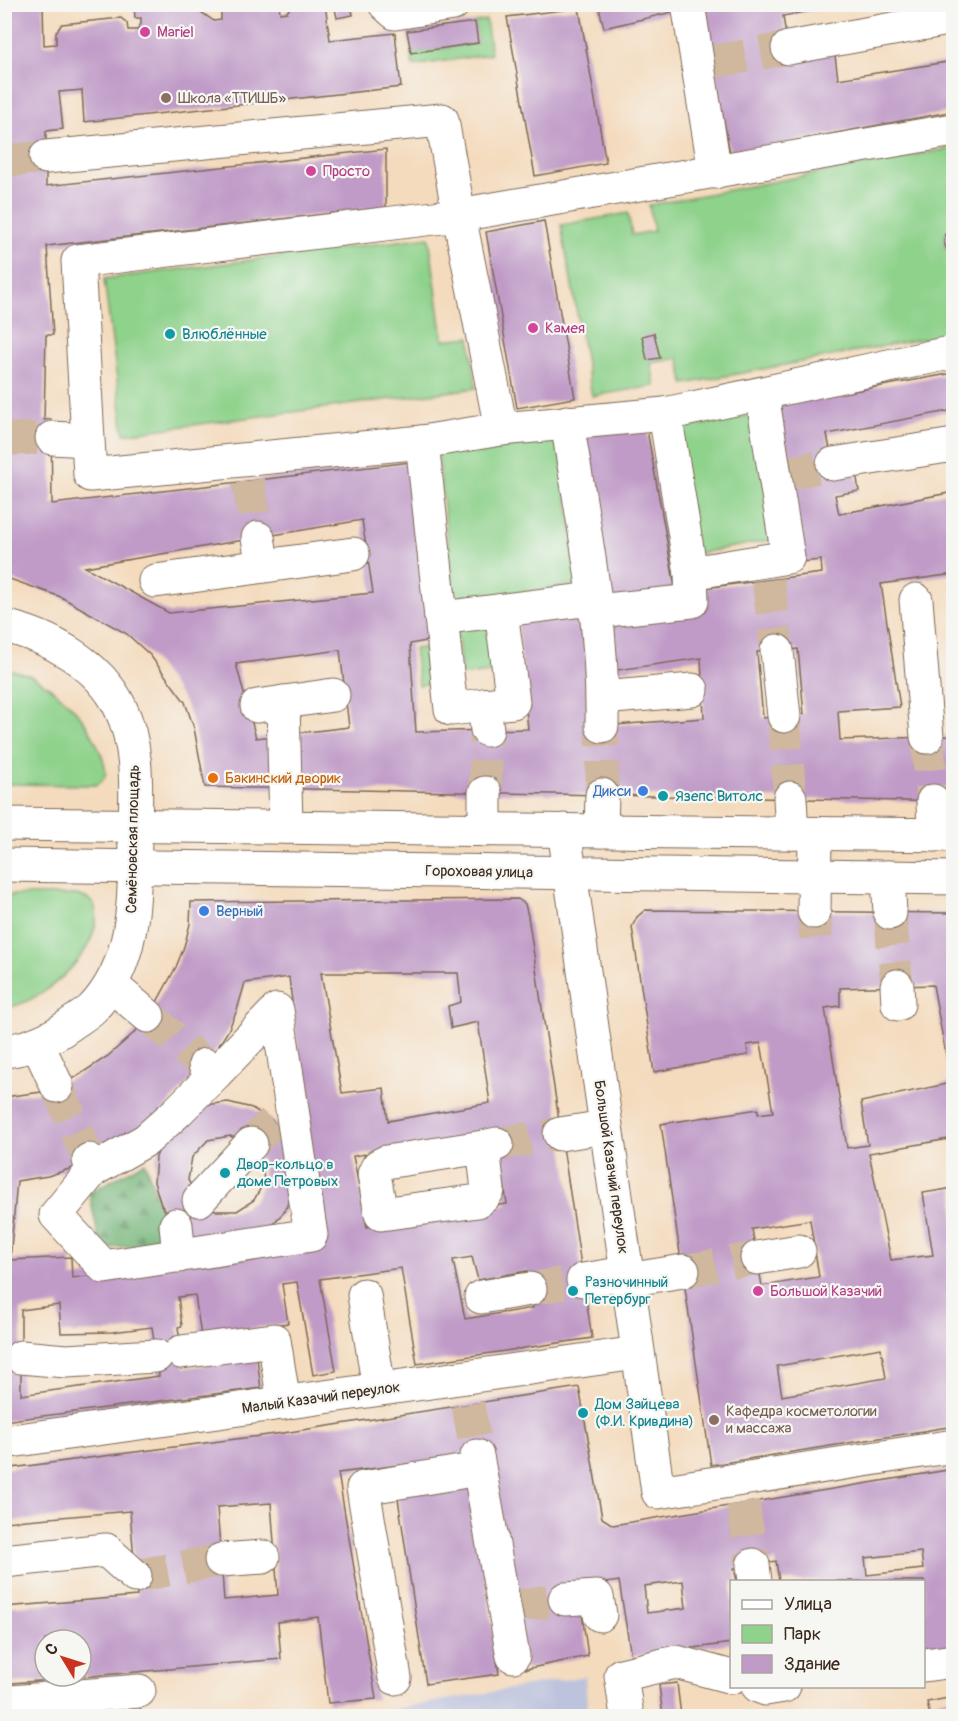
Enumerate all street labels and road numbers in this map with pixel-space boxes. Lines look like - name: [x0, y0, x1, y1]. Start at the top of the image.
- street label: Семёновская площадь: [122, 764, 144, 914]
- street label: Гороховая улица: [425, 862, 533, 882]
- street label: Большой Казачий переулок: [589, 1079, 633, 1255]
- street label: Малый Казачий переулок: [241, 1377, 402, 1419]

